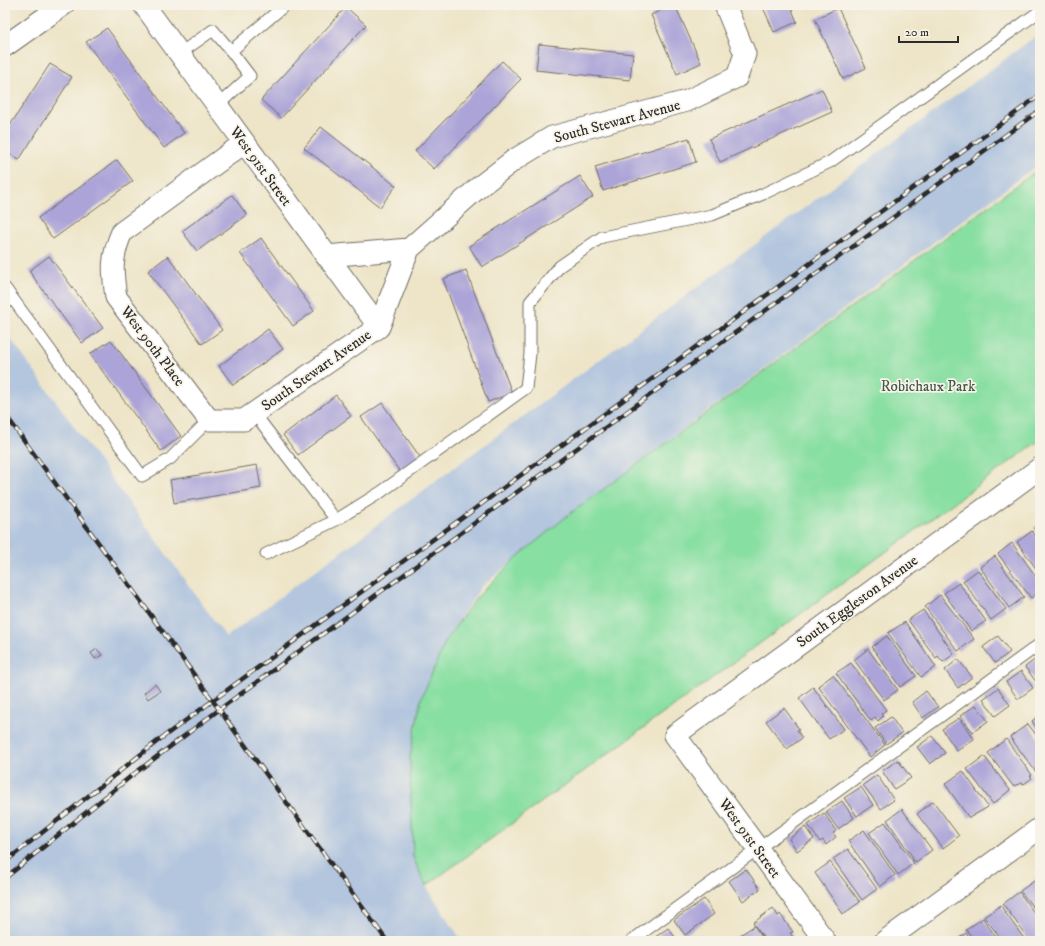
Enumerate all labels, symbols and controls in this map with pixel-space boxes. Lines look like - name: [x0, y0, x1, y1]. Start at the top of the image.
- scale bar: [899, 18, 958, 44]
- text: 20 m: [905, 25, 929, 40]
- street label: South Stewart Avenue: [552, 95, 682, 147]
- street label: West 91st Street: [225, 122, 296, 210]
- street label: West 90th Place: [116, 301, 189, 390]
- street label: South Stewart Avenue: [258, 325, 375, 415]
- park label: Robichaux Park: [881, 377, 976, 396]
- street label: South Eggleston Avenue: [793, 551, 922, 652]
- street label: West 91st Street: [714, 794, 785, 882]

